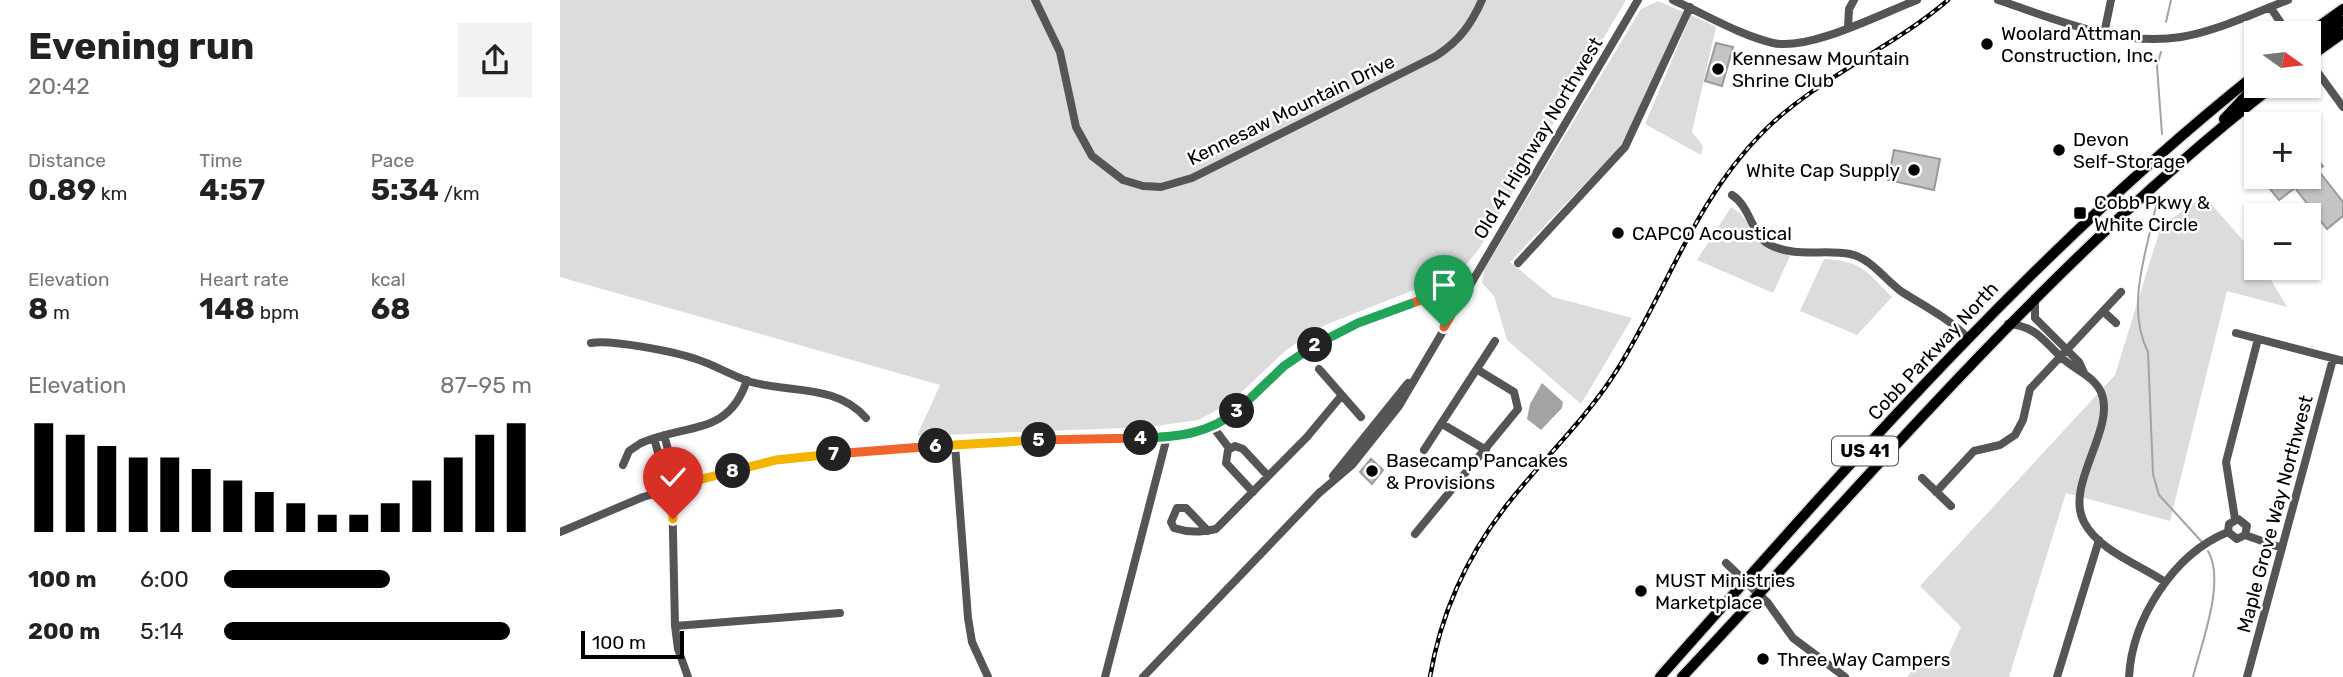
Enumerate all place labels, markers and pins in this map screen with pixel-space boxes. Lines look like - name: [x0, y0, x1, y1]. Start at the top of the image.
- place label: Woolard Attman Construction, Inc.: [2001, 22, 2158, 67]
- marker: Woolard Attman Construction, Inc.: [1979, 36, 1995, 52]
- place label: Kennesaw Mountain Shrine Club: [1732, 47, 1910, 92]
- marker: Kennesaw Mountain Shrine Club: [1710, 61, 1726, 77]
- place label: Devon Self-Storage: [2073, 128, 2185, 173]
- marker: Devon Self-Storage: [2051, 142, 2067, 158]
- place label: White Cap Supply: [1746, 159, 1900, 182]
- marker: White Cap Supply: [1906, 162, 1922, 178]
- place label: Cobb Pkwy & White Circle: [2094, 191, 2210, 236]
- marker: Cobb Pkwy & White Circle: [2072, 205, 2088, 221]
- place label: CAPCO Acoustical: [1632, 222, 1792, 245]
- marker: CAPCO Acoustical: [1610, 225, 1626, 241]
- pin: [1414, 255, 1474, 327]
- pin: 2: [1298, 328, 1332, 362]
- pin: 3: [1220, 394, 1254, 428]
- pin: 4: [1124, 420, 1158, 456]
- pin: 5: [1022, 422, 1056, 458]
- pin: 6: [918, 428, 954, 464]
- pin: 7: [816, 436, 852, 472]
- pin: [643, 447, 703, 519]
- place label: Basecamp Pancakes & Provisions: [1386, 449, 1568, 494]
- pin: 8: [716, 454, 750, 489]
- marker: Basecamp Pancakes & Provisions: [1364, 463, 1380, 479]
- place label: MUST Ministries Marketplace: [1655, 569, 1795, 614]
- marker: MUST Ministries Marketplace: [1633, 583, 1649, 599]
- place label: Three Way Campers: [1777, 648, 1950, 671]
- marker: Three Way Campers: [1755, 651, 1771, 667]

